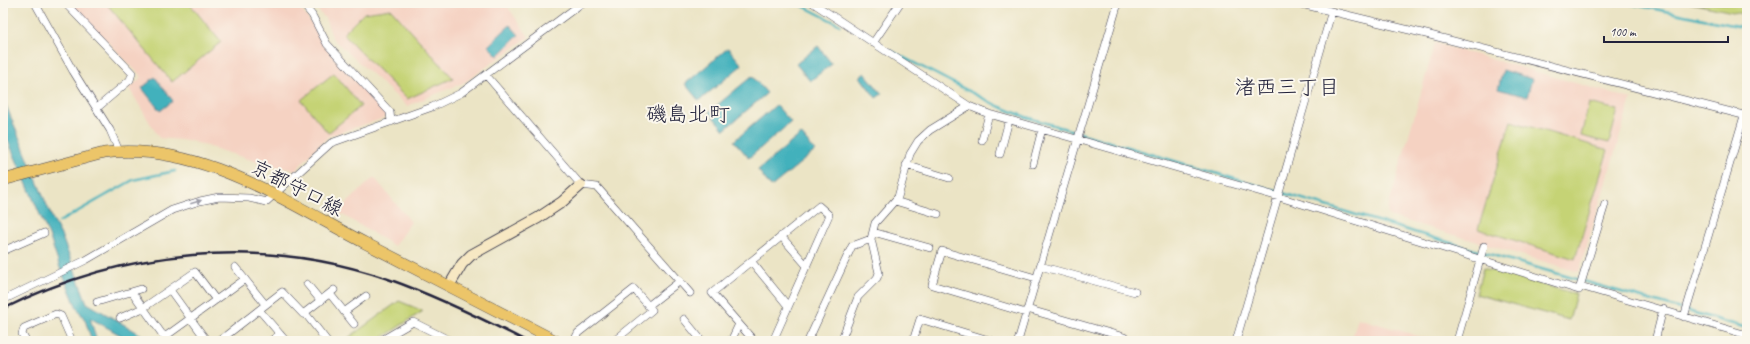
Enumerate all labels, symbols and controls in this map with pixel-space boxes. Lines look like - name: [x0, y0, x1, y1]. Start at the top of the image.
- scale bar: [1604, 18, 1728, 44]
- text: 100 m: [1610, 24, 1637, 40]
- district label: 渚西三丁目: [1235, 74, 1340, 100]
- district label: 磯島北町: [646, 101, 730, 127]
- street label: 京都守口線: [247, 154, 347, 222]
- one-way arrow: [191, 199, 203, 205]

